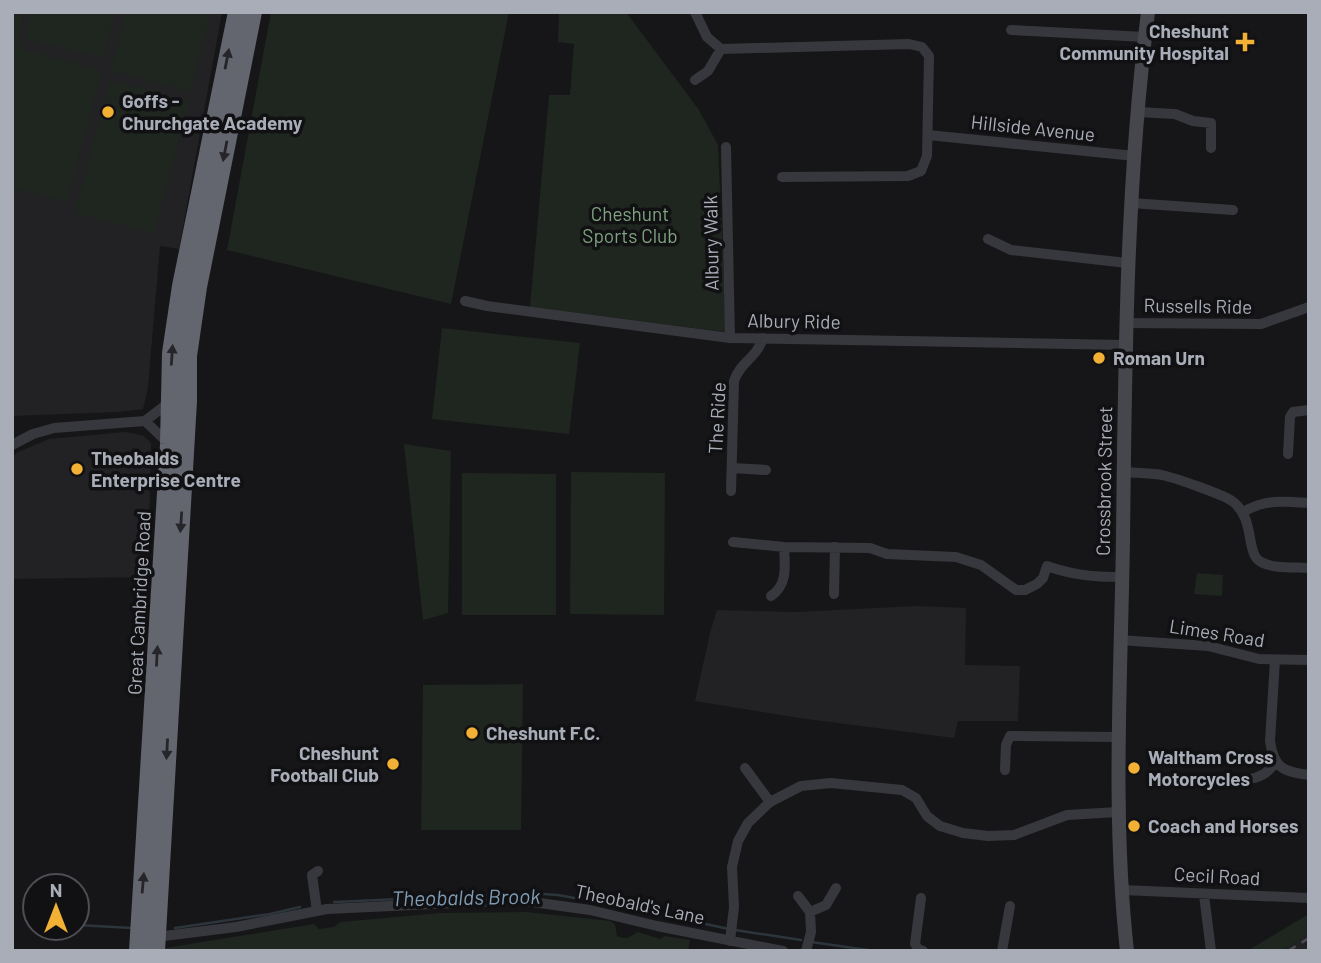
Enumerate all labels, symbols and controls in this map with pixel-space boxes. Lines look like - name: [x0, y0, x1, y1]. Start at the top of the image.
- place label: Cheshunt Community Hospital: [1059, 19, 1229, 64]
- marker: Cheshunt Community Hospital: [1235, 32, 1255, 52]
- one-way arrow: [222, 48, 233, 70]
- place label: Goffs - Churchgate Academy: [122, 89, 303, 134]
- marker: Goffs - Churchgate Academy: [100, 104, 116, 120]
- street label: Hillside Avenue: [970, 110, 1096, 145]
- one-way arrow: [220, 140, 231, 162]
- street label: Albury Walk: [698, 195, 723, 291]
- park label: Cheshunt Sports Club: [582, 202, 678, 247]
- street label: Russells Ride: [1144, 293, 1252, 318]
- street label: Albury Ride: [747, 308, 841, 333]
- one-way arrow: [166, 344, 177, 366]
- place label: Roman Urn: [1113, 346, 1205, 369]
- marker: Roman Urn: [1091, 350, 1107, 366]
- street label: The Ride: [703, 382, 730, 454]
- street label: Crossbrook Street: [1091, 406, 1116, 556]
- place label: Theobalds Enterprise Centre: [91, 446, 241, 491]
- marker: Theobalds Enterprise Centre: [69, 461, 85, 477]
- street label: Great Cambridge Road: [122, 510, 155, 696]
- one-way arrow: [175, 511, 186, 533]
- street label: Limes Road: [1168, 614, 1266, 651]
- one-way arrow: [151, 644, 162, 666]
- place label: Cheshunt F.C.: [486, 721, 600, 744]
- marker: Cheshunt F.C.: [464, 725, 480, 741]
- one-way arrow: [162, 738, 173, 760]
- place label: Cheshunt Football Club: [270, 741, 379, 786]
- place label: Waltham Cross Motorcycles: [1148, 745, 1274, 790]
- marker: Cheshunt Football Club: [385, 756, 401, 772]
- marker: Waltham Cross Motorcycles: [1126, 760, 1142, 776]
- place label: Coach and Horses: [1148, 814, 1298, 837]
- marker: Coach and Horses: [1126, 818, 1142, 834]
- street label: Cecil Road: [1173, 862, 1261, 889]
- north arrow: [21, 872, 91, 942]
- one-way arrow: [138, 872, 149, 894]
- text: N: [50, 878, 62, 901]
- street label: Theobald's Lane: [573, 879, 707, 928]
- water label: Theobalds Brook: [391, 883, 541, 910]

